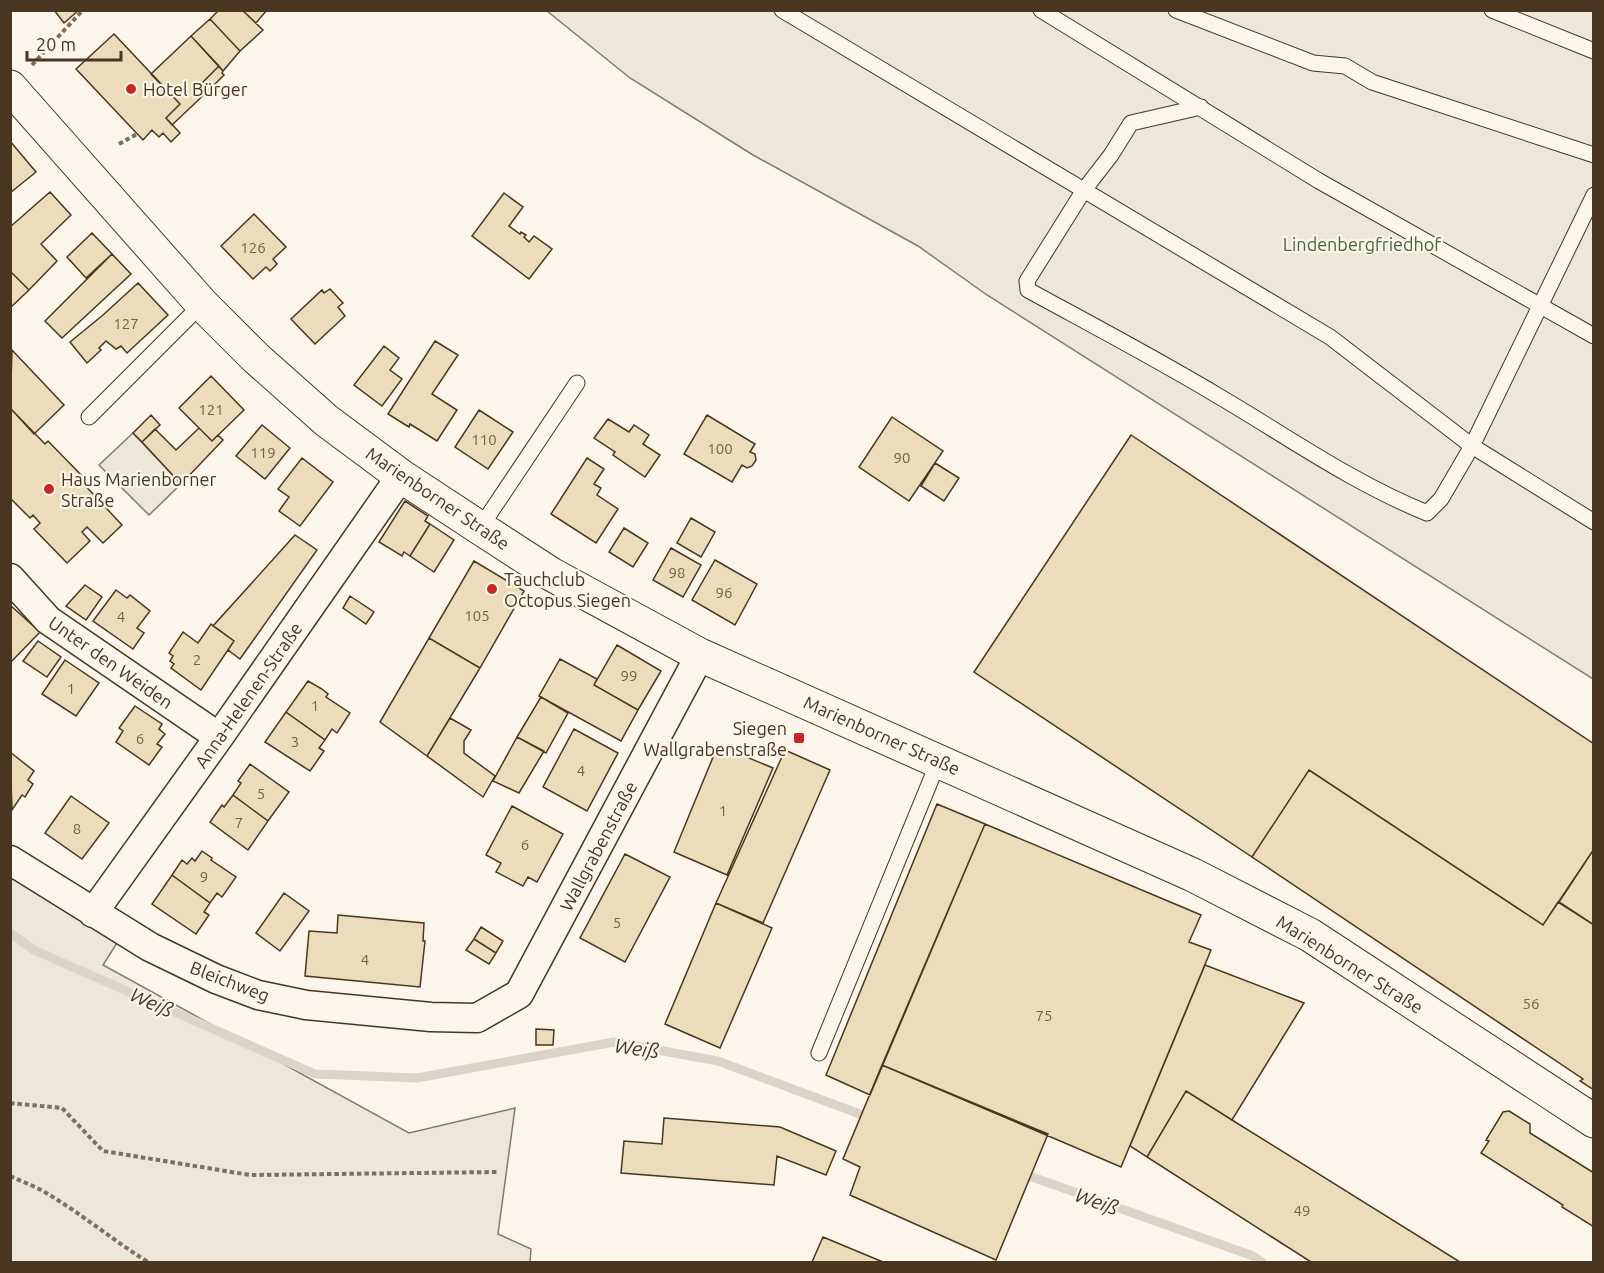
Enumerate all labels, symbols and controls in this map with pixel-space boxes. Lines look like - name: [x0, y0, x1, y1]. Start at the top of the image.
- scale bar: [27, 24, 122, 62]
- text: 20 m: [36, 34, 76, 54]
- place label: Hotel Bürger: [143, 79, 248, 99]
- marker: Hotel Bürger: [124, 82, 138, 96]
- park label: Lindenbergfriedhof: [1283, 234, 1441, 254]
- house number: 126: [240, 239, 266, 256]
- house number: 127: [113, 315, 139, 332]
- house number: 121: [198, 401, 224, 418]
- house number: 110: [471, 431, 497, 448]
- house number: 100: [707, 440, 733, 457]
- street label: Marienborner Straße: [362, 443, 514, 553]
- house number: 119: [250, 444, 276, 461]
- house number: 90: [894, 449, 910, 466]
- place label: Haus Marienborner Straße: [61, 469, 216, 510]
- marker: Haus Marienborner Straße: [42, 482, 56, 496]
- house number: 98: [669, 564, 685, 581]
- place label: Tauchclub Octopus Siegen: [504, 569, 631, 610]
- marker: Tauchclub Octopus Siegen: [485, 582, 499, 596]
- house number: 96: [716, 584, 732, 601]
- house number: 105: [464, 607, 490, 624]
- house number: 4: [117, 608, 125, 625]
- street label: Unter den Weiden: [45, 612, 177, 712]
- street label: Anna-Helenen-Straße: [190, 618, 306, 772]
- house number: 2: [193, 651, 201, 668]
- house number: 99: [621, 667, 637, 684]
- house number: 1: [67, 680, 75, 697]
- street label: Marienborner Straße: [801, 692, 963, 778]
- house number: 1: [311, 697, 319, 714]
- place label: Siegen Wallgrabenstraße: [643, 718, 787, 759]
- house number: 6: [136, 730, 144, 747]
- marker: Siegen Wallgrabenstraße: [792, 731, 806, 745]
- house number: 3: [291, 733, 299, 750]
- house number: 4: [577, 762, 585, 779]
- street label: Wallgrabenstraße: [555, 778, 641, 914]
- house number: 5: [257, 785, 265, 802]
- house number: 1: [719, 802, 727, 819]
- house number: 7: [235, 814, 243, 831]
- house number: 8: [73, 820, 81, 837]
- house number: 6: [521, 836, 529, 853]
- house number: 9: [200, 868, 208, 885]
- street label: Marienborner Straße: [1273, 911, 1427, 1017]
- house number: 5: [613, 914, 621, 931]
- house number: 4: [361, 951, 369, 968]
- street label: Bleichweg: [188, 957, 272, 1005]
- water label: Weiß: [127, 982, 177, 1022]
- house number: 56: [1523, 995, 1539, 1012]
- house number: 75: [1036, 1007, 1052, 1024]
- water label: Weiß: [613, 1034, 661, 1062]
- water label: Weiß: [1072, 1183, 1122, 1219]
- house number: 49: [1294, 1202, 1310, 1219]

